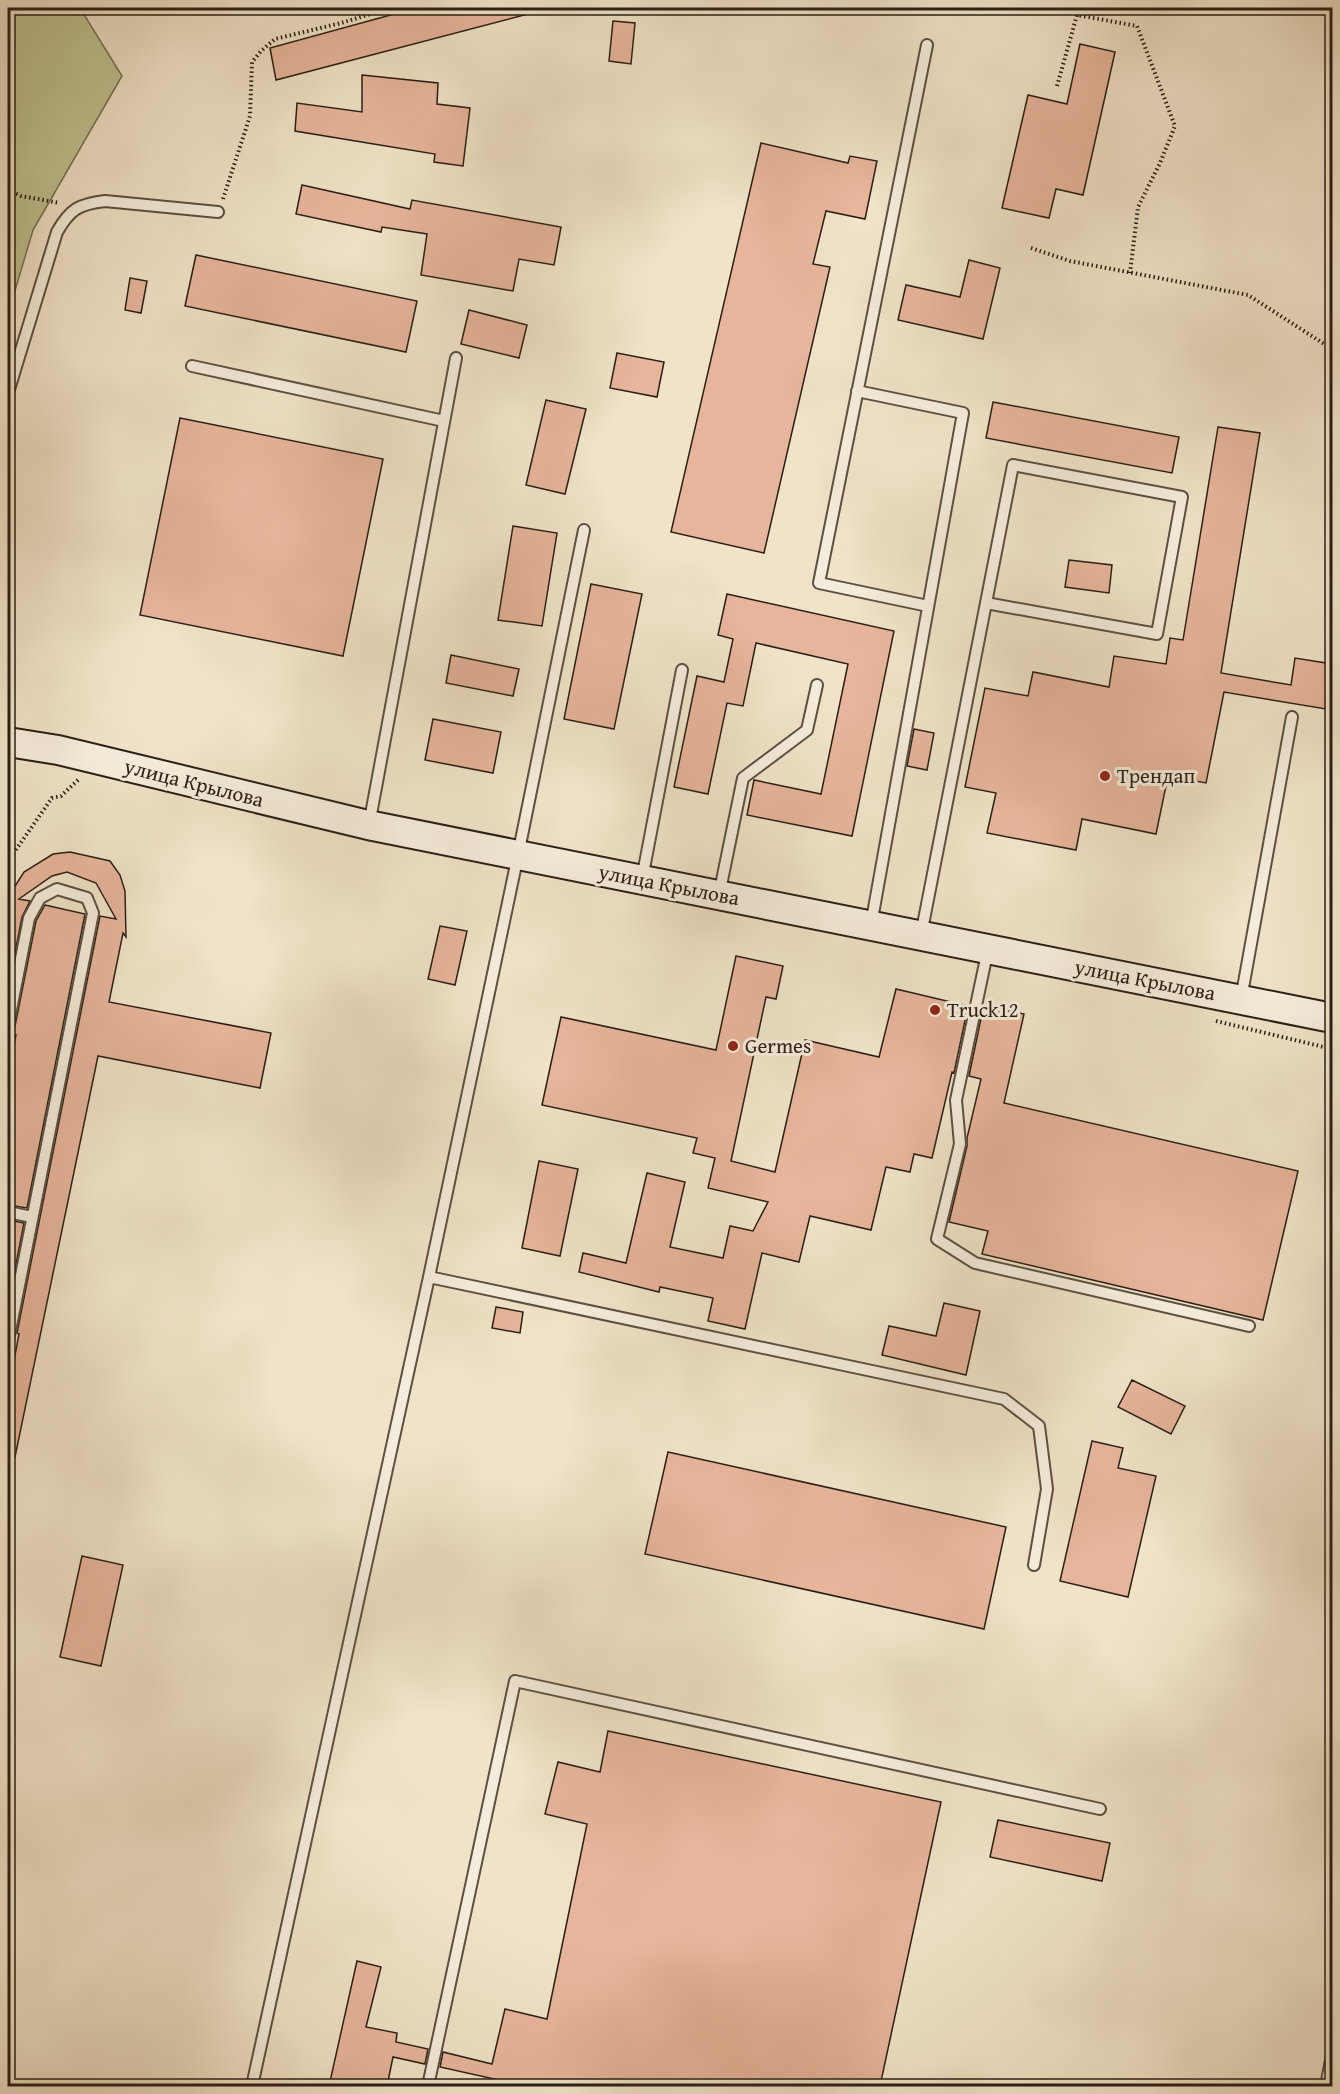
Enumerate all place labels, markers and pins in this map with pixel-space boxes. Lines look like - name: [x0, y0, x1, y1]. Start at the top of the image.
- place label: Трендап: [1117, 760, 1196, 791]
- marker: Трендап: [1098, 769, 1112, 783]
- place label: Truck12: [947, 994, 1019, 1025]
- marker: Truck12: [928, 1003, 942, 1017]
- place label: Germes: [745, 1030, 811, 1061]
- marker: Germes: [726, 1039, 740, 1053]

